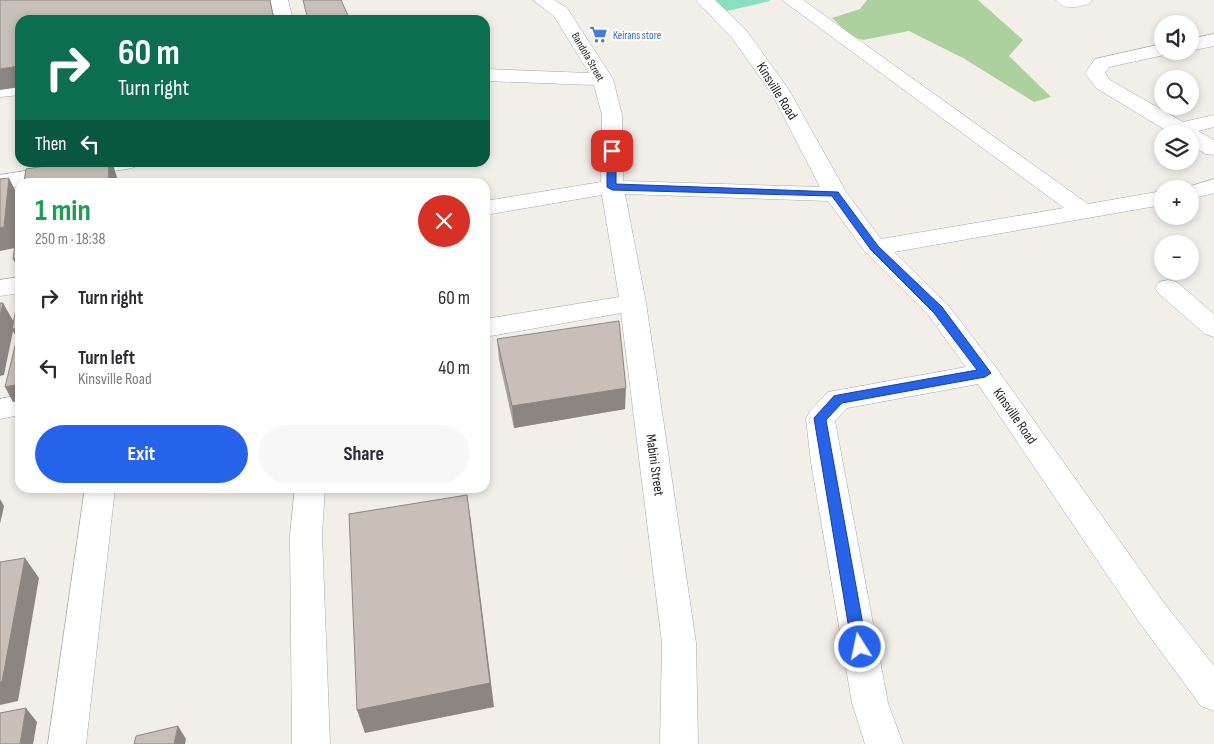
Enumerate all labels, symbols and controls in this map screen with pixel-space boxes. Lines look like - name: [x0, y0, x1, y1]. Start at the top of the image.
- map controls: [1154, 15, 1199, 280]
- button: sound: [1154, 15, 1199, 60]
- supermarket icon: Keirans store: [589, 25, 609, 45]
- place label: Keirans store: [613, 29, 661, 42]
- street label: Bandola Street: [569, 30, 608, 84]
- text: 60 m: [118, 32, 180, 75]
- icon: right: [35, 35, 100, 100]
- street label: Kinsville Road: [753, 59, 801, 123]
- button: search: [1154, 70, 1199, 115]
- text: Turn right: [118, 75, 189, 102]
- button: layers: [1154, 125, 1199, 170]
- icon: left: [76, 130, 104, 158]
- pin: [591, 130, 633, 172]
- text: Then: [35, 133, 66, 156]
- icon: arrive: [598, 137, 626, 165]
- button: +: [1154, 180, 1199, 225]
- text: 1 min: [35, 193, 91, 229]
- button: close: [418, 195, 470, 247]
- text: 250 m · 18:38: [35, 230, 106, 249]
- button: −: [1154, 235, 1199, 280]
- icon: right: [35, 284, 63, 312]
- text: Turn right: [78, 287, 143, 310]
- text: 60 m: [438, 287, 470, 310]
- text: Turn left: [78, 347, 135, 370]
- icon: left: [35, 354, 63, 382]
- text: 40 m: [438, 357, 470, 380]
- text: Kinsville Road: [78, 370, 152, 389]
- street label: Kinsville Road: [990, 385, 1041, 447]
- button: Exit: [35, 425, 248, 483]
- button: Share: [258, 425, 470, 483]
- street label: Mabini Street: [642, 433, 668, 497]
- position arrow: [833, 620, 885, 672]

